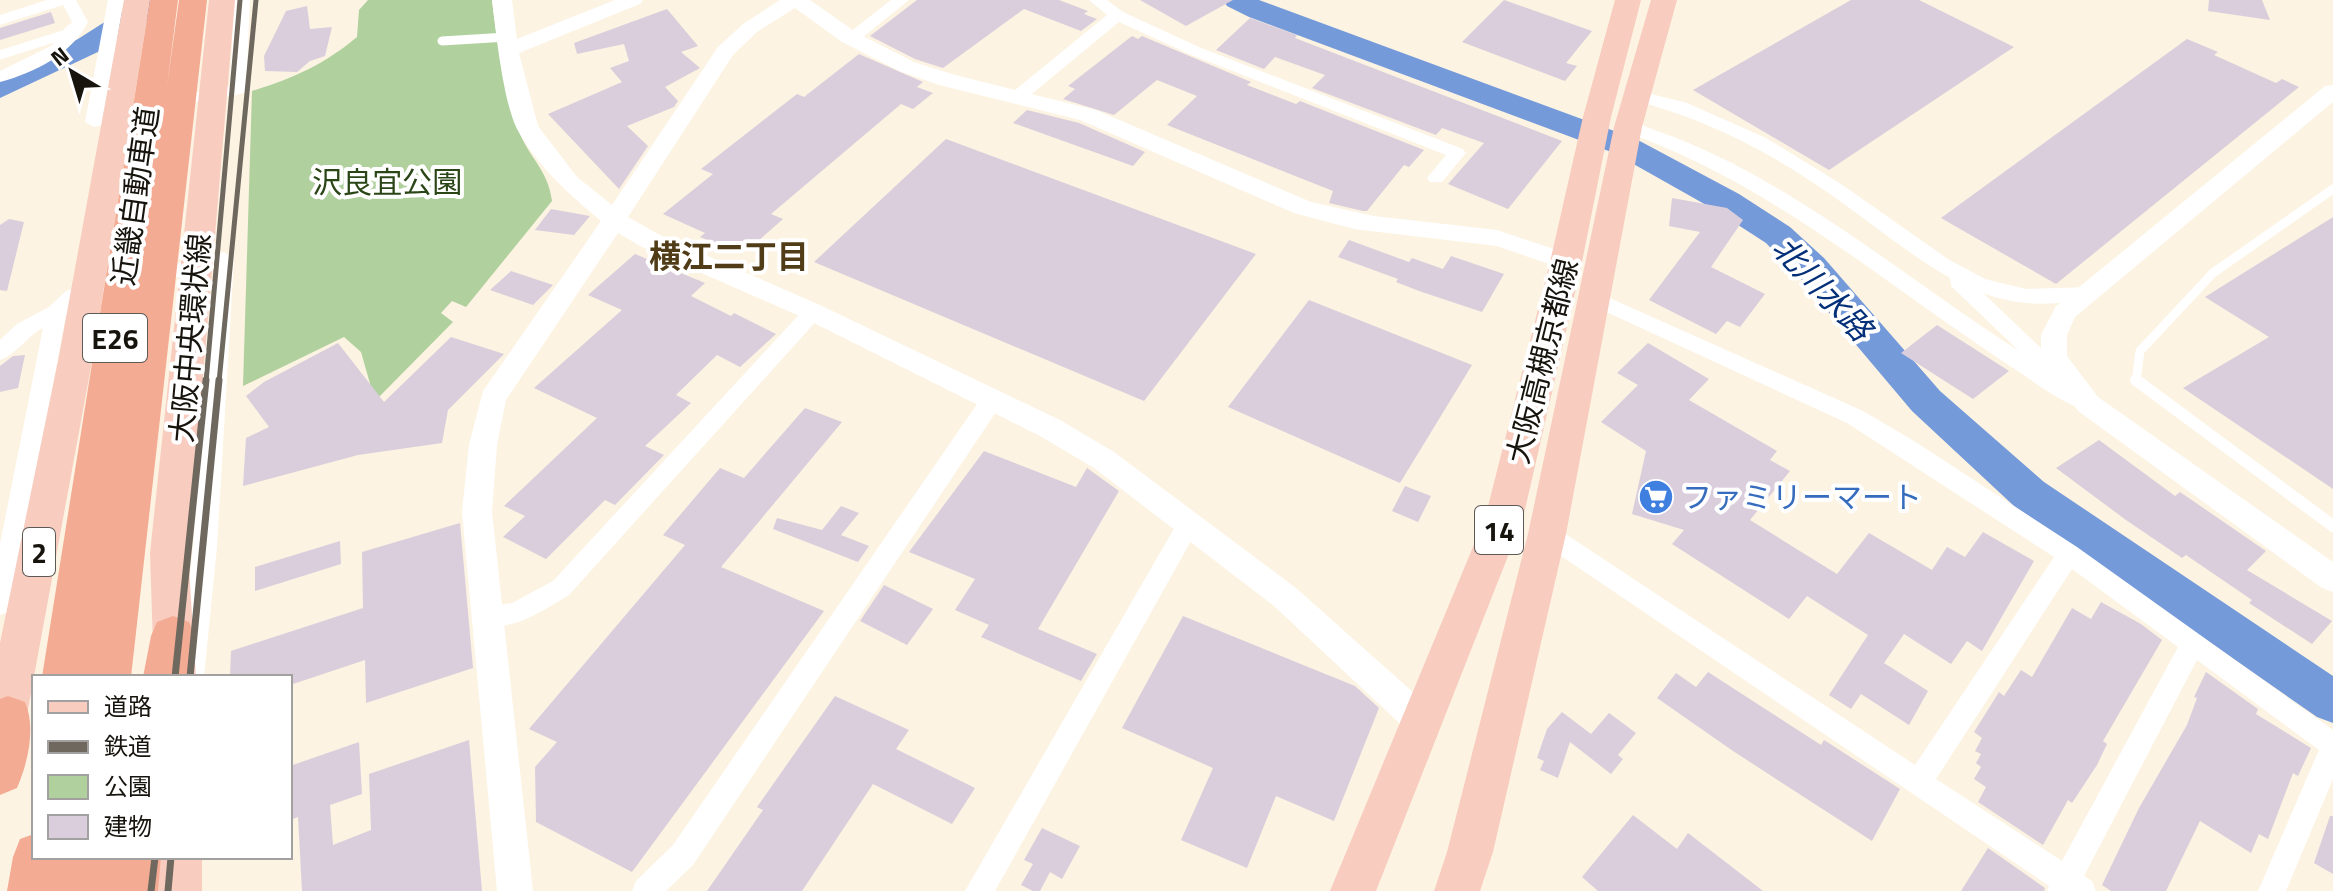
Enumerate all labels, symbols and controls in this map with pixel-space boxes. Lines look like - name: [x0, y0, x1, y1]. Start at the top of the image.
- north arrow: [32, 32, 112, 112]
- text: N: [43, 38, 76, 74]
- street label: 近畿自動車道: [100, 104, 170, 288]
- park label: 沢良宜公園: [312, 159, 462, 205]
- water label: 北川水路: [1762, 225, 1886, 353]
- street label: 大阪中央環状線: [158, 231, 222, 445]
- district label: 横江二丁目: [649, 232, 809, 280]
- street label: 大阪高槻京都線: [1494, 254, 1590, 468]
- road number: E26: [83, 314, 147, 362]
- place label: ファミリーマート: [1682, 474, 1922, 520]
- supermarket icon: ファミリーマート: [1637, 478, 1675, 516]
- road number: 14: [1475, 506, 1523, 554]
- road number: 2: [23, 528, 55, 576]
- legend: [32, 675, 292, 859]
- text: 道路: [104, 688, 152, 724]
- text: 鉄道: [104, 728, 152, 764]
- text: 公園: [104, 768, 152, 804]
- text: 建物: [104, 808, 152, 844]

